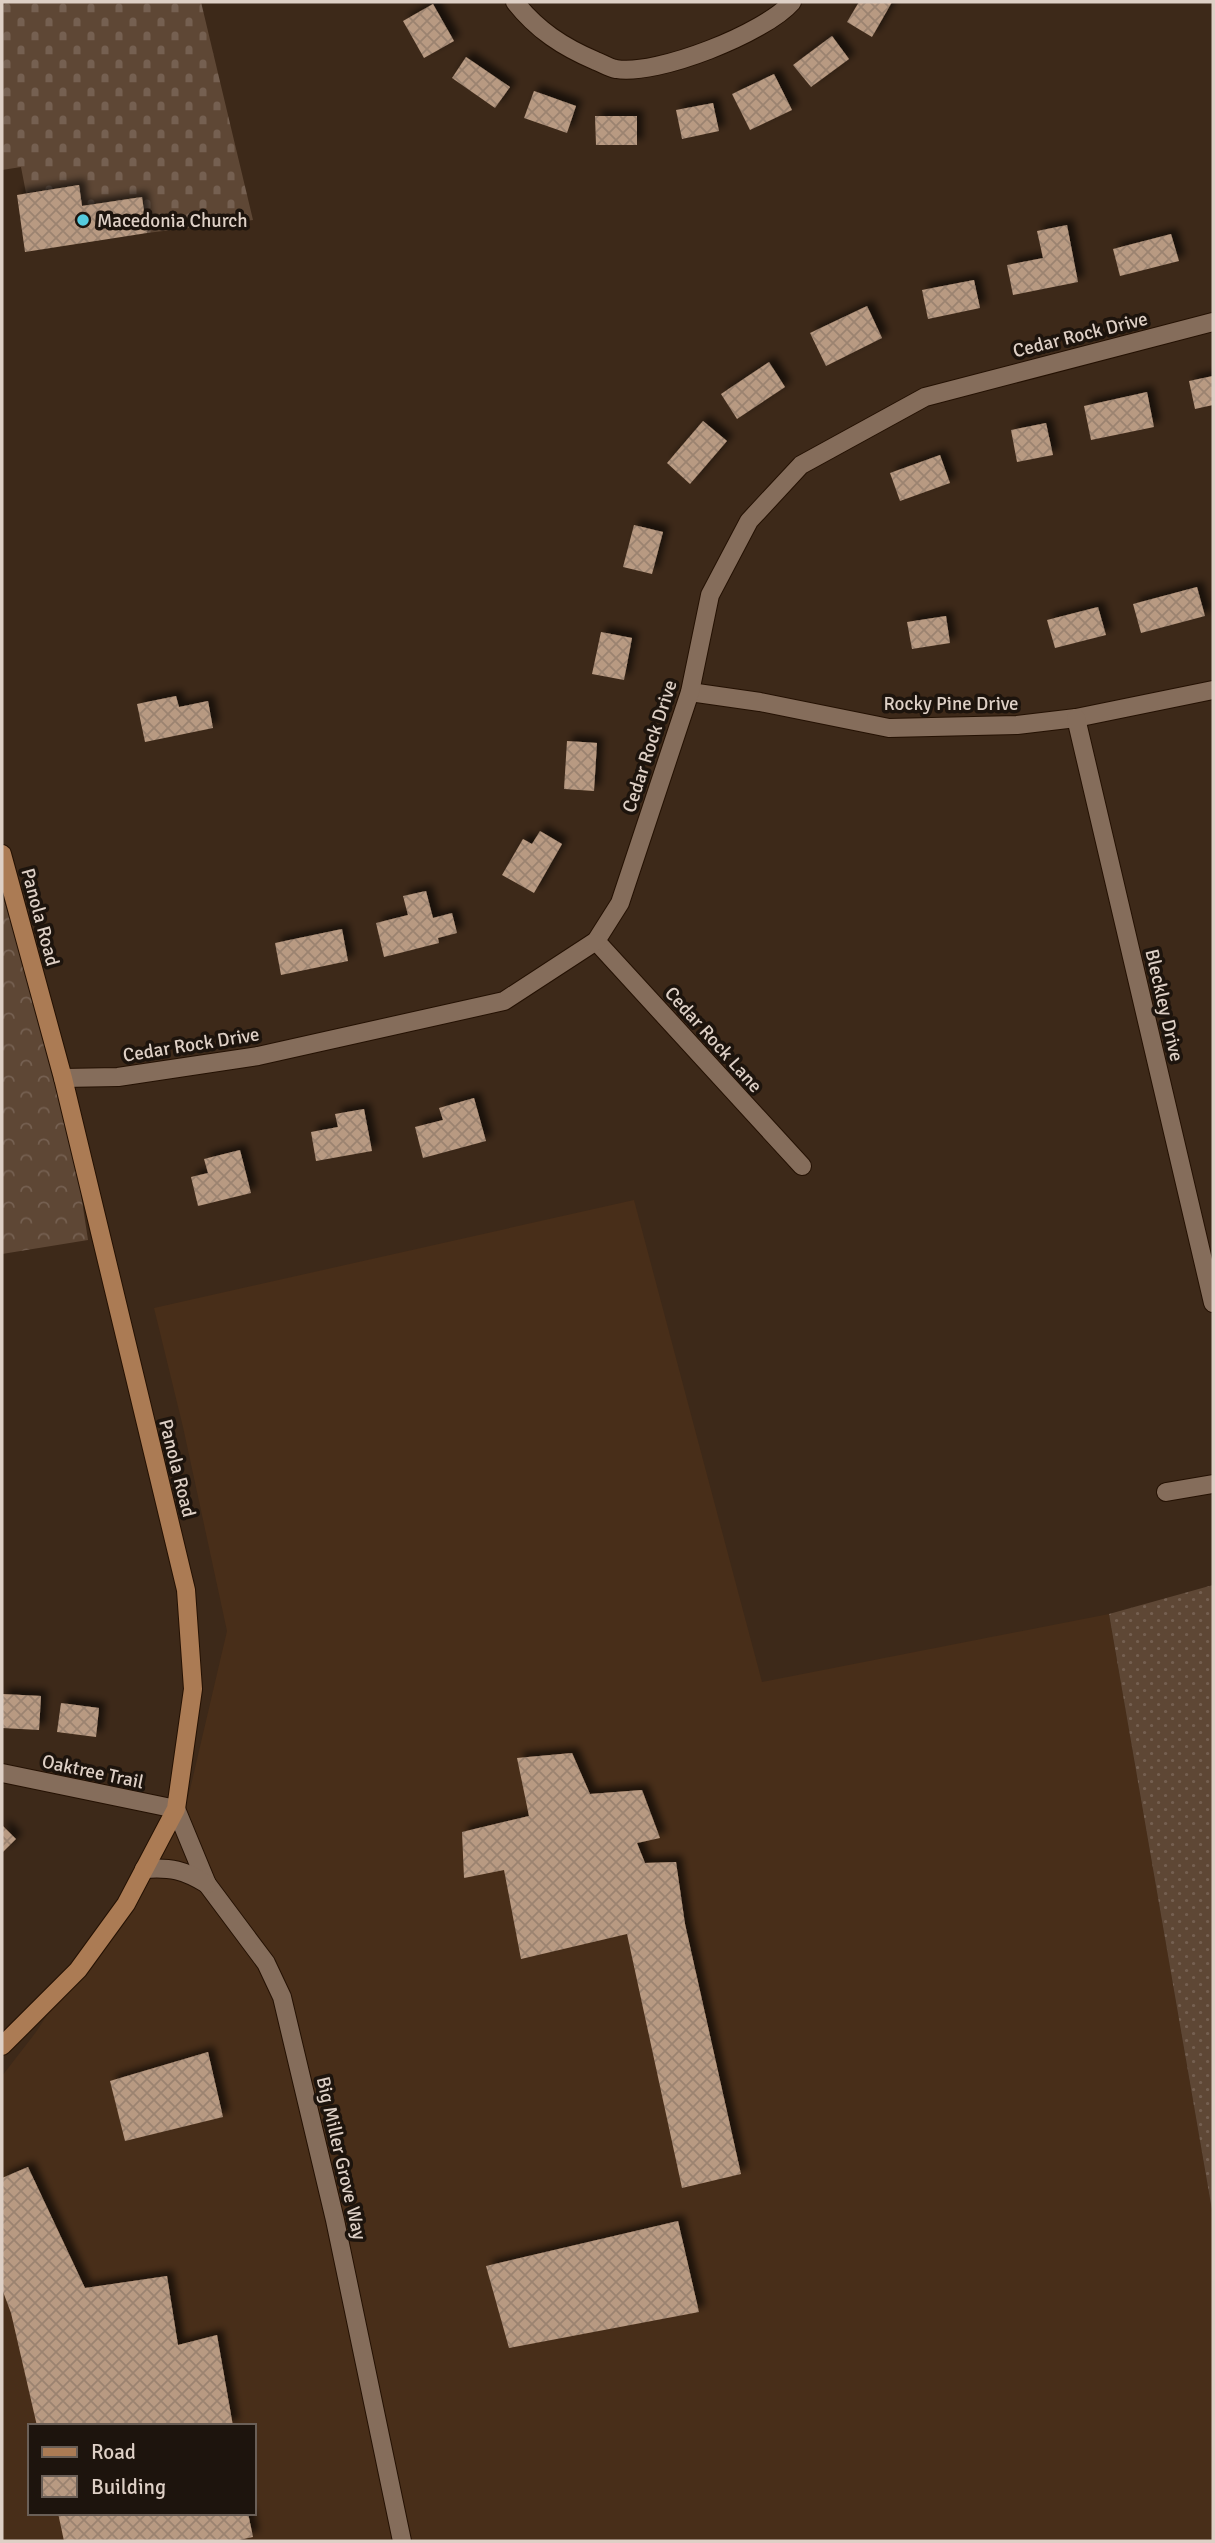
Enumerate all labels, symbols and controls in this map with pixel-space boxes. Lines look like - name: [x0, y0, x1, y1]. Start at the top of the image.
- place label: Macedonia Church: [97, 209, 248, 233]
- marker: Macedonia Church: [75, 212, 91, 228]
- street label: Cedar Rock Drive: [1010, 307, 1150, 363]
- street label: Cedar Rock Drive: [617, 677, 683, 816]
- street label: Rocky Pine Drive: [883, 692, 1019, 716]
- street label: Panola Road: [15, 866, 65, 969]
- street label: Bleckley Drive: [1139, 947, 1189, 1064]
- street label: Cedar Rock Lane: [659, 982, 767, 1098]
- street label: Cedar Rock Drive: [121, 1022, 261, 1068]
- street label: Panola Road: [153, 1417, 201, 1520]
- street label: Oaktree Trail: [40, 1749, 146, 1794]
- street label: Big Miller Grove Way: [311, 2074, 372, 2242]
- legend: [28, 2424, 256, 2515]
- text: Road: [91, 2439, 136, 2465]
- text: Building: [91, 2474, 166, 2500]

